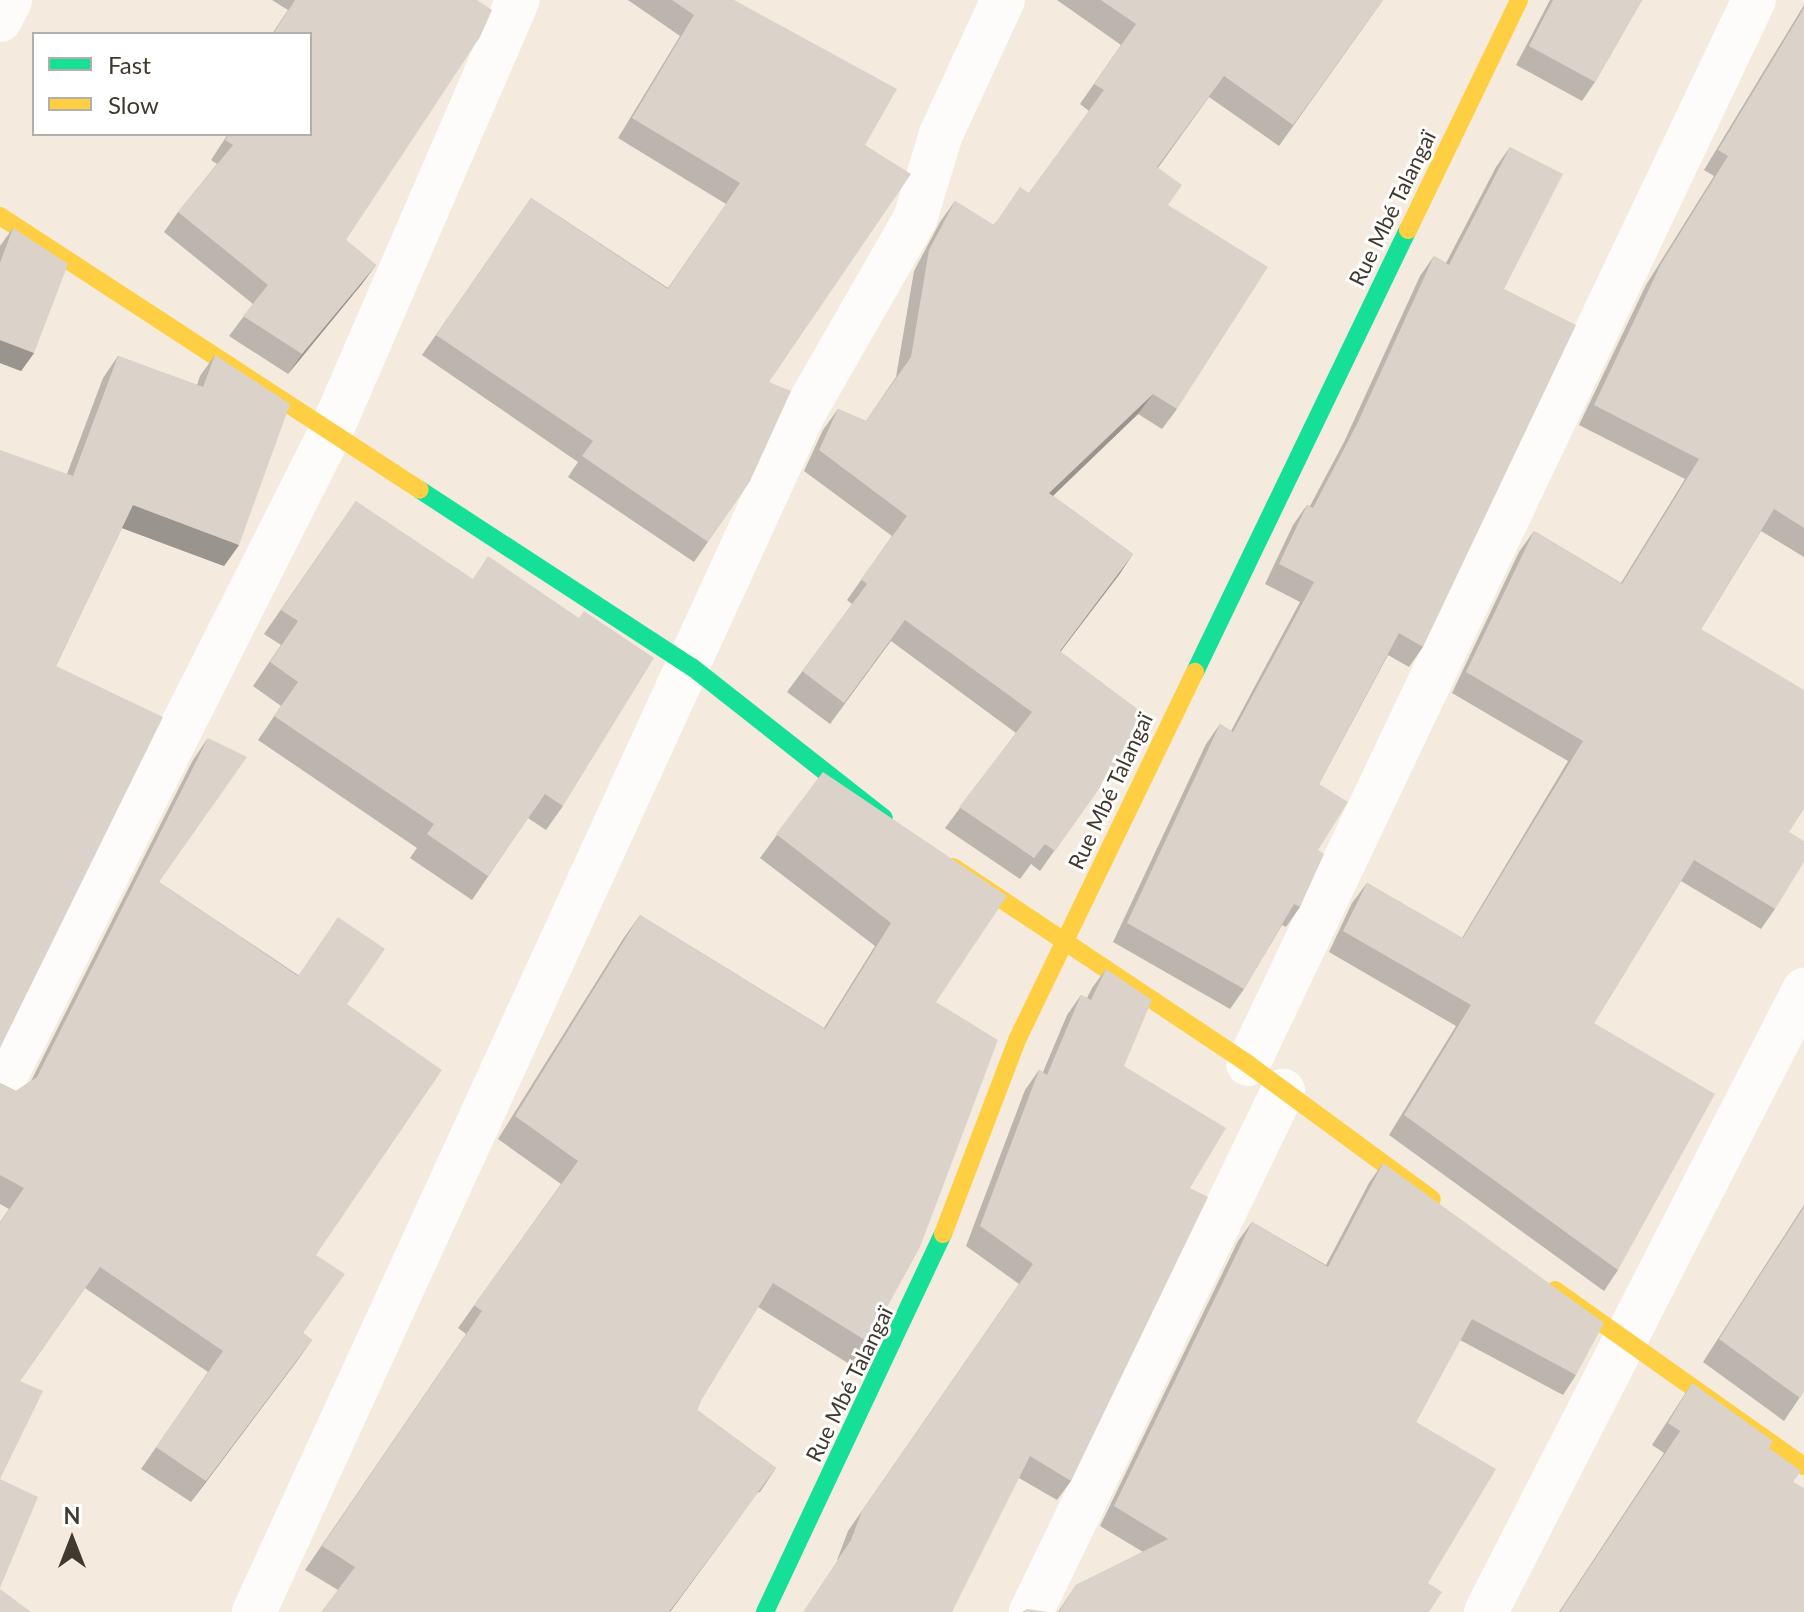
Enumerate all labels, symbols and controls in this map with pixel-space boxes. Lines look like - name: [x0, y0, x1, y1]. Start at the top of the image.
- legend: [32, 32, 312, 136]
- text: Fast: [108, 50, 151, 79]
- text: Slow: [108, 90, 159, 119]
- street label: Rue Mbé Talangaï: [1343, 126, 1441, 290]
- street label: Rue Mbé Talangaï: [1062, 708, 1158, 874]
- street label: Rue Mbé Talangaï: [800, 1302, 898, 1466]
- north arrow: [32, 1500, 112, 1580]
- text: N: [64, 1502, 80, 1529]

